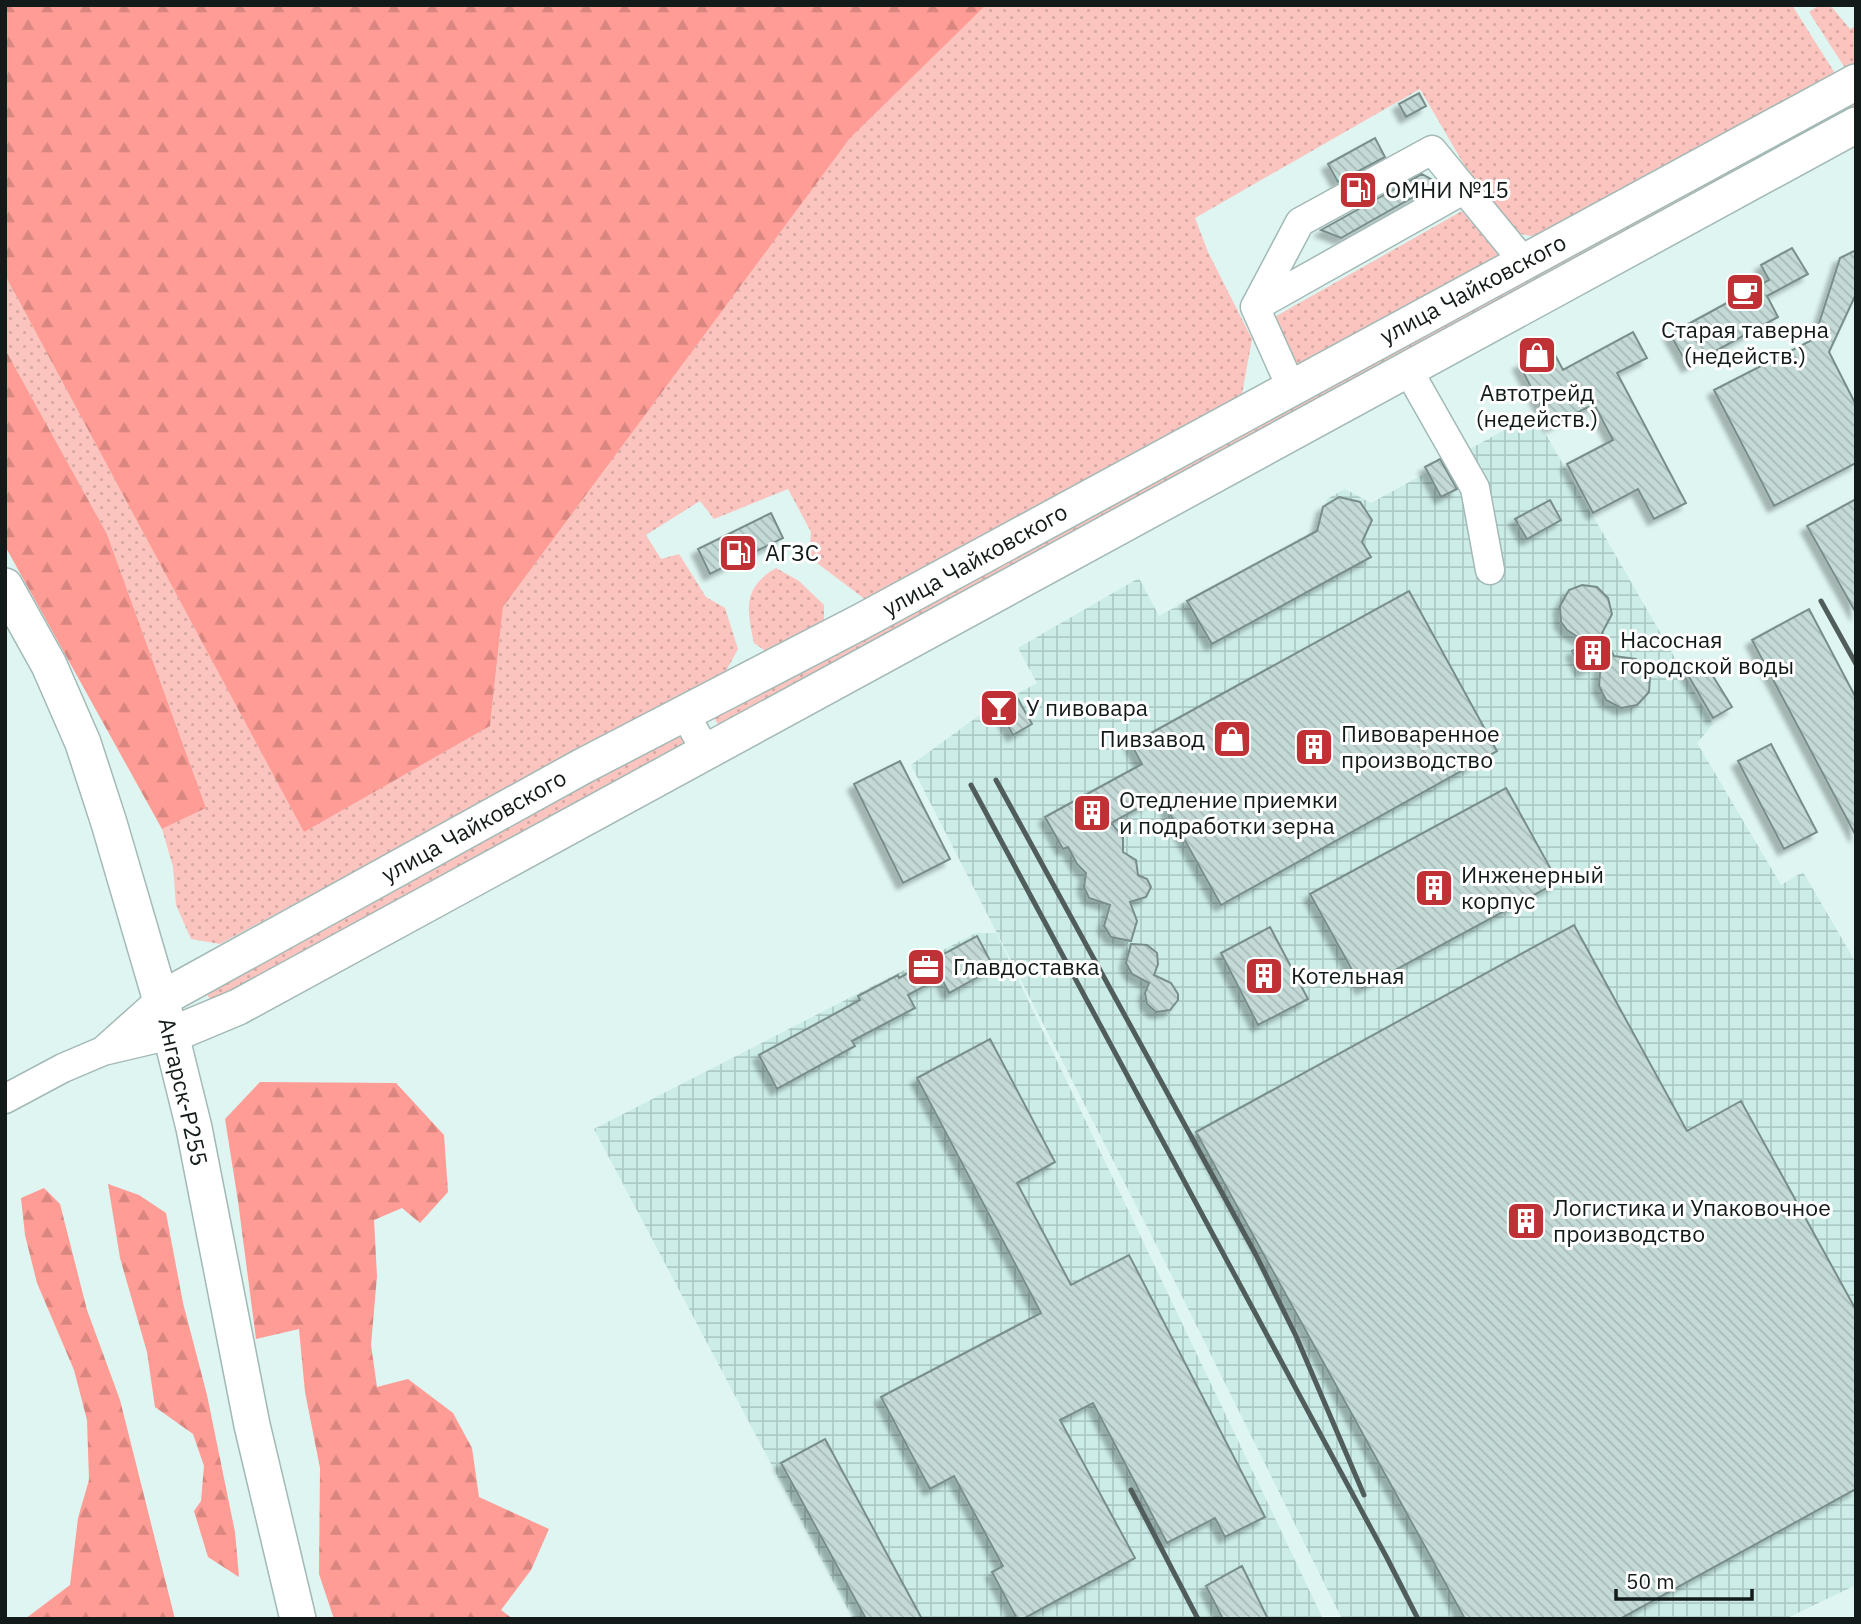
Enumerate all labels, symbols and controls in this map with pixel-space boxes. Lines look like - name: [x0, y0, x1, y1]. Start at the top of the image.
- fuel station icon: ОМНИ №15: [1337, 169, 1379, 211]
- place label: ОМНИ №15: [1385, 174, 1509, 204]
- street label: улица Чайковского: [1374, 226, 1571, 350]
- cafe icon: Старая таверна (недейств.): [1724, 271, 1766, 313]
- place label: Старая таверна (недейств.): [1661, 314, 1829, 370]
- shop icon: Автотрейд (недейств.): [1516, 334, 1558, 376]
- place label: Автотрейд (недейств.): [1476, 377, 1598, 433]
- street label: улица Чайковского: [877, 496, 1072, 622]
- fuel station icon: АГЗС: [717, 532, 759, 574]
- place label: АГЗС: [765, 537, 819, 567]
- place label: Насосная городской воды: [1620, 624, 1794, 680]
- building icon: Насосная городской воды: [1572, 632, 1614, 674]
- bar icon: У пивовара: [978, 687, 1020, 729]
- place label: У пивовара: [1026, 692, 1148, 722]
- shop icon: Пивзавод: [1211, 718, 1253, 760]
- place label: Пивоваренное производство: [1341, 718, 1500, 774]
- place label: Пивзавод: [1100, 723, 1205, 753]
- building icon: Пивоваренное производство: [1293, 726, 1335, 768]
- street label: улица Чайковского: [376, 762, 571, 888]
- place label: Отедление приемки и подработки зерна: [1119, 784, 1338, 840]
- building icon: Отедление приемки и подработки зерна: [1071, 792, 1113, 834]
- place label: Инженерный корпус: [1461, 859, 1604, 915]
- building icon: Инженерный корпус: [1413, 867, 1455, 909]
- office icon: Главдоставка: [905, 946, 947, 988]
- place label: Главдоставка: [953, 951, 1100, 981]
- building icon: Котельная: [1243, 955, 1285, 997]
- place label: Котельная: [1291, 960, 1404, 990]
- street label: Ангарск-Р255: [152, 1015, 216, 1169]
- place label: Логистика и Упаковочное производство: [1553, 1192, 1831, 1248]
- building icon: Логистика и Упаковочное производство: [1505, 1200, 1547, 1242]
- scale bar: [1616, 1558, 1752, 1602]
- text: 50 m: [1626, 1567, 1675, 1595]

